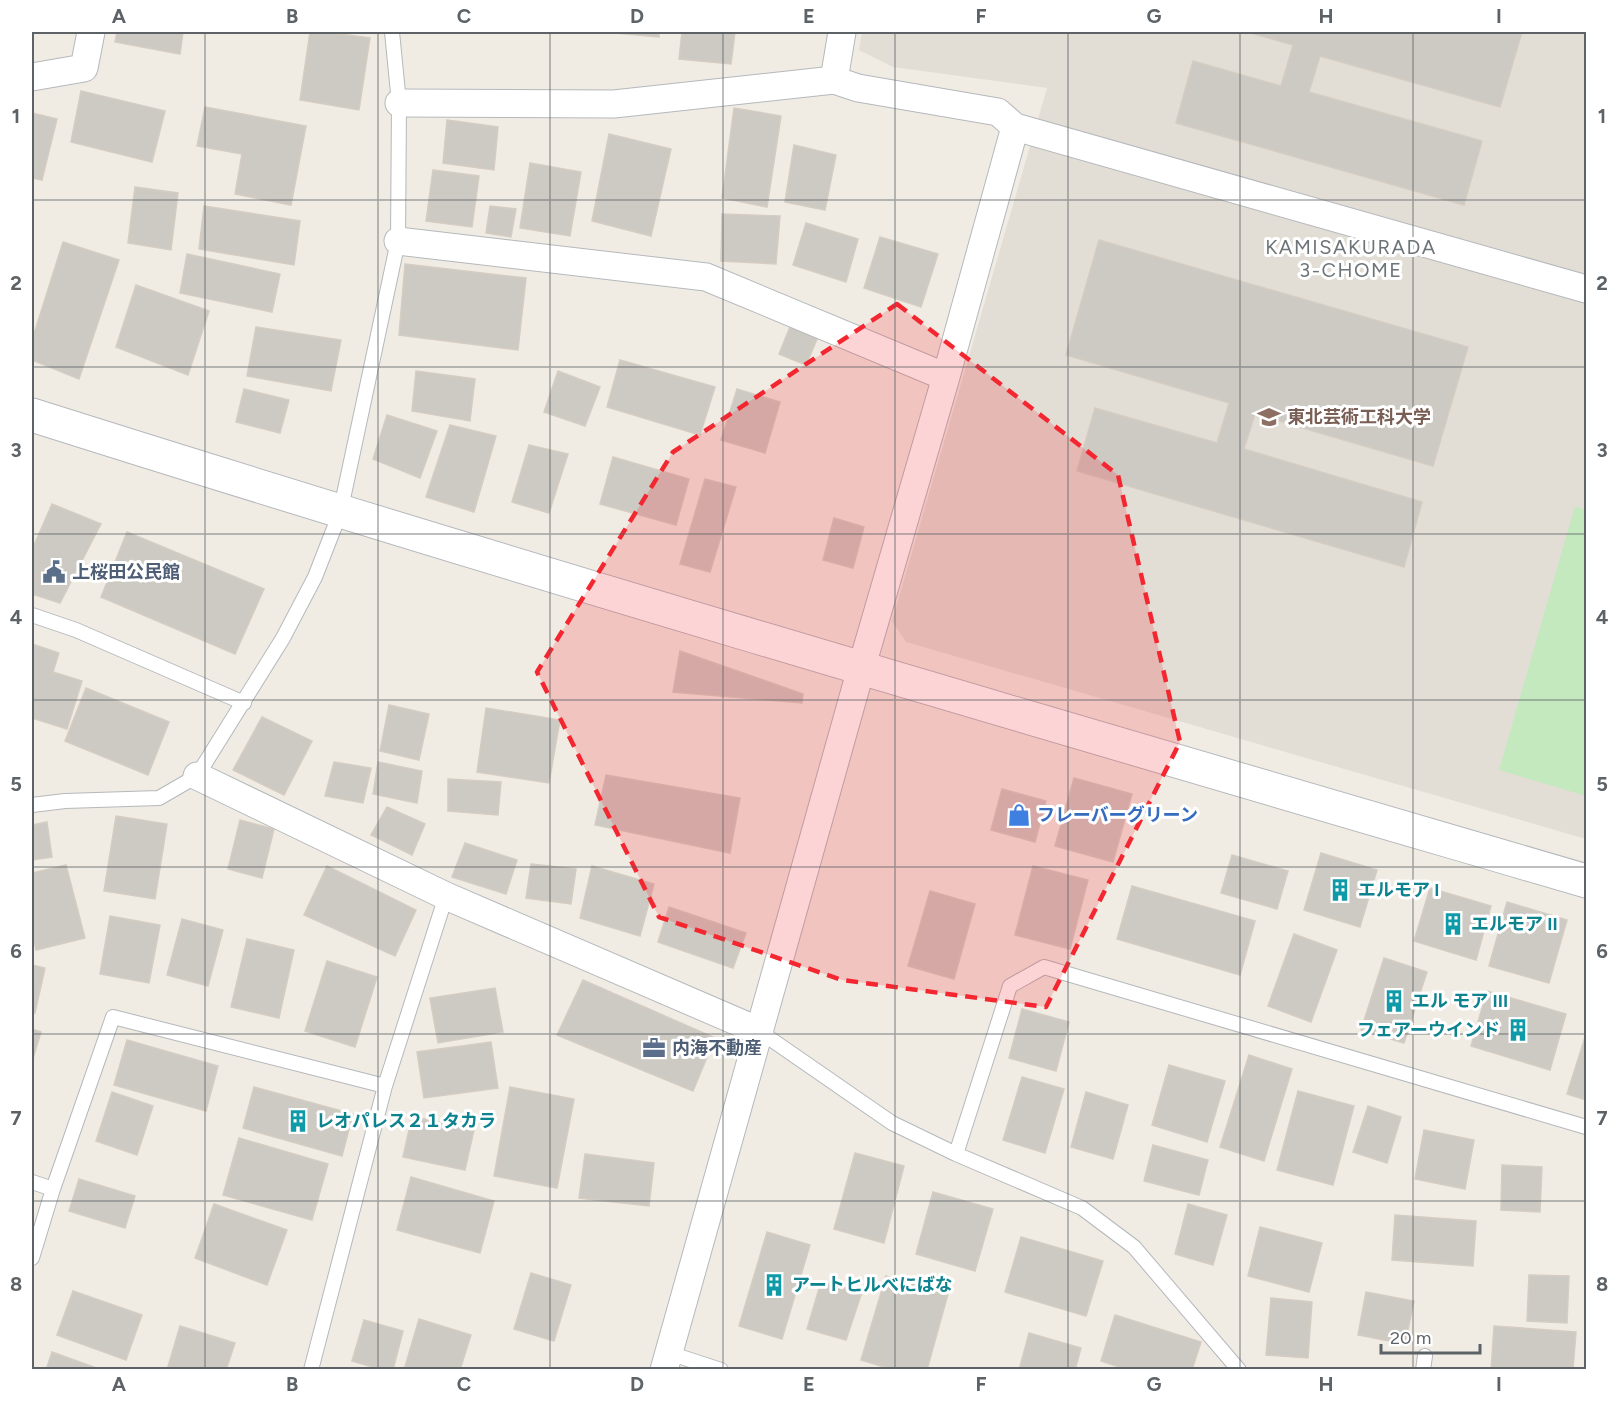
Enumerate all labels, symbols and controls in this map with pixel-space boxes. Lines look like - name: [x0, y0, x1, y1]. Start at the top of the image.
- text: A: [112, 4, 127, 28]
- text: B: [286, 4, 298, 28]
- text: C: [457, 4, 471, 28]
- text: D: [630, 4, 644, 28]
- text: E: [803, 4, 815, 28]
- text: F: [975, 4, 987, 28]
- text: G: [1147, 4, 1162, 28]
- text: H: [1319, 4, 1334, 28]
- text: I: [1496, 4, 1502, 28]
- text: 1: [12, 104, 20, 128]
- text: 1: [1598, 104, 1606, 128]
- district label: KAMISAKURADA 3-CHOME: [1265, 235, 1437, 282]
- text: 2: [10, 271, 22, 295]
- text: 2: [1596, 271, 1608, 295]
- school or university icon: 東北芸術工科大学: [1256, 404, 1282, 430]
- place label: 東北芸術工科大学: [1287, 406, 1431, 428]
- text: 3: [10, 438, 22, 462]
- text: 3: [1596, 438, 1608, 462]
- public building icon: 上桜田公民館: [41, 559, 67, 585]
- place label: 上桜田公民館: [72, 561, 180, 583]
- text: 4: [10, 605, 23, 629]
- text: 4: [1596, 605, 1609, 629]
- text: 5: [10, 772, 22, 796]
- text: 5: [1596, 772, 1608, 796]
- shop icon: フレーバーグリーン: [1006, 802, 1032, 828]
- place label: フレーバーグリーン: [1037, 804, 1198, 826]
- building icon: エルモア I: [1327, 877, 1353, 903]
- place label: エルモア I: [1358, 879, 1440, 901]
- building icon: エルモア II: [1440, 911, 1466, 937]
- place label: エルモア II: [1471, 913, 1558, 935]
- text: 6: [10, 939, 22, 963]
- text: 6: [1596, 939, 1608, 963]
- building icon: エル モア III: [1381, 988, 1407, 1014]
- place label: エル モア III: [1412, 990, 1508, 1012]
- building icon: フェアーウインド: [1505, 1017, 1531, 1043]
- place label: フェアーウインド: [1357, 1019, 1500, 1041]
- office icon: 内海不動産: [641, 1035, 667, 1061]
- place label: 内海不動産: [672, 1037, 762, 1059]
- text: 7: [10, 1106, 22, 1130]
- text: 7: [1596, 1106, 1608, 1130]
- building icon: レオパレス２１タカラ: [285, 1108, 311, 1134]
- place label: レオパレス２１タカラ: [316, 1110, 496, 1132]
- text: 8: [10, 1272, 22, 1296]
- building icon: アートヒルべにばな: [761, 1272, 787, 1298]
- text: 8: [1596, 1272, 1608, 1296]
- place label: アートヒルべにばな: [792, 1274, 953, 1296]
- scale bar: [1381, 1317, 1480, 1355]
- text: 20 m: [1390, 1327, 1431, 1349]
- text: A: [112, 1372, 127, 1396]
- text: B: [286, 1372, 298, 1396]
- text: C: [457, 1372, 471, 1396]
- text: D: [630, 1372, 644, 1396]
- text: E: [803, 1372, 815, 1396]
- text: F: [975, 1372, 987, 1396]
- text: G: [1147, 1372, 1162, 1396]
- text: H: [1319, 1372, 1334, 1396]
- text: I: [1496, 1372, 1502, 1396]

